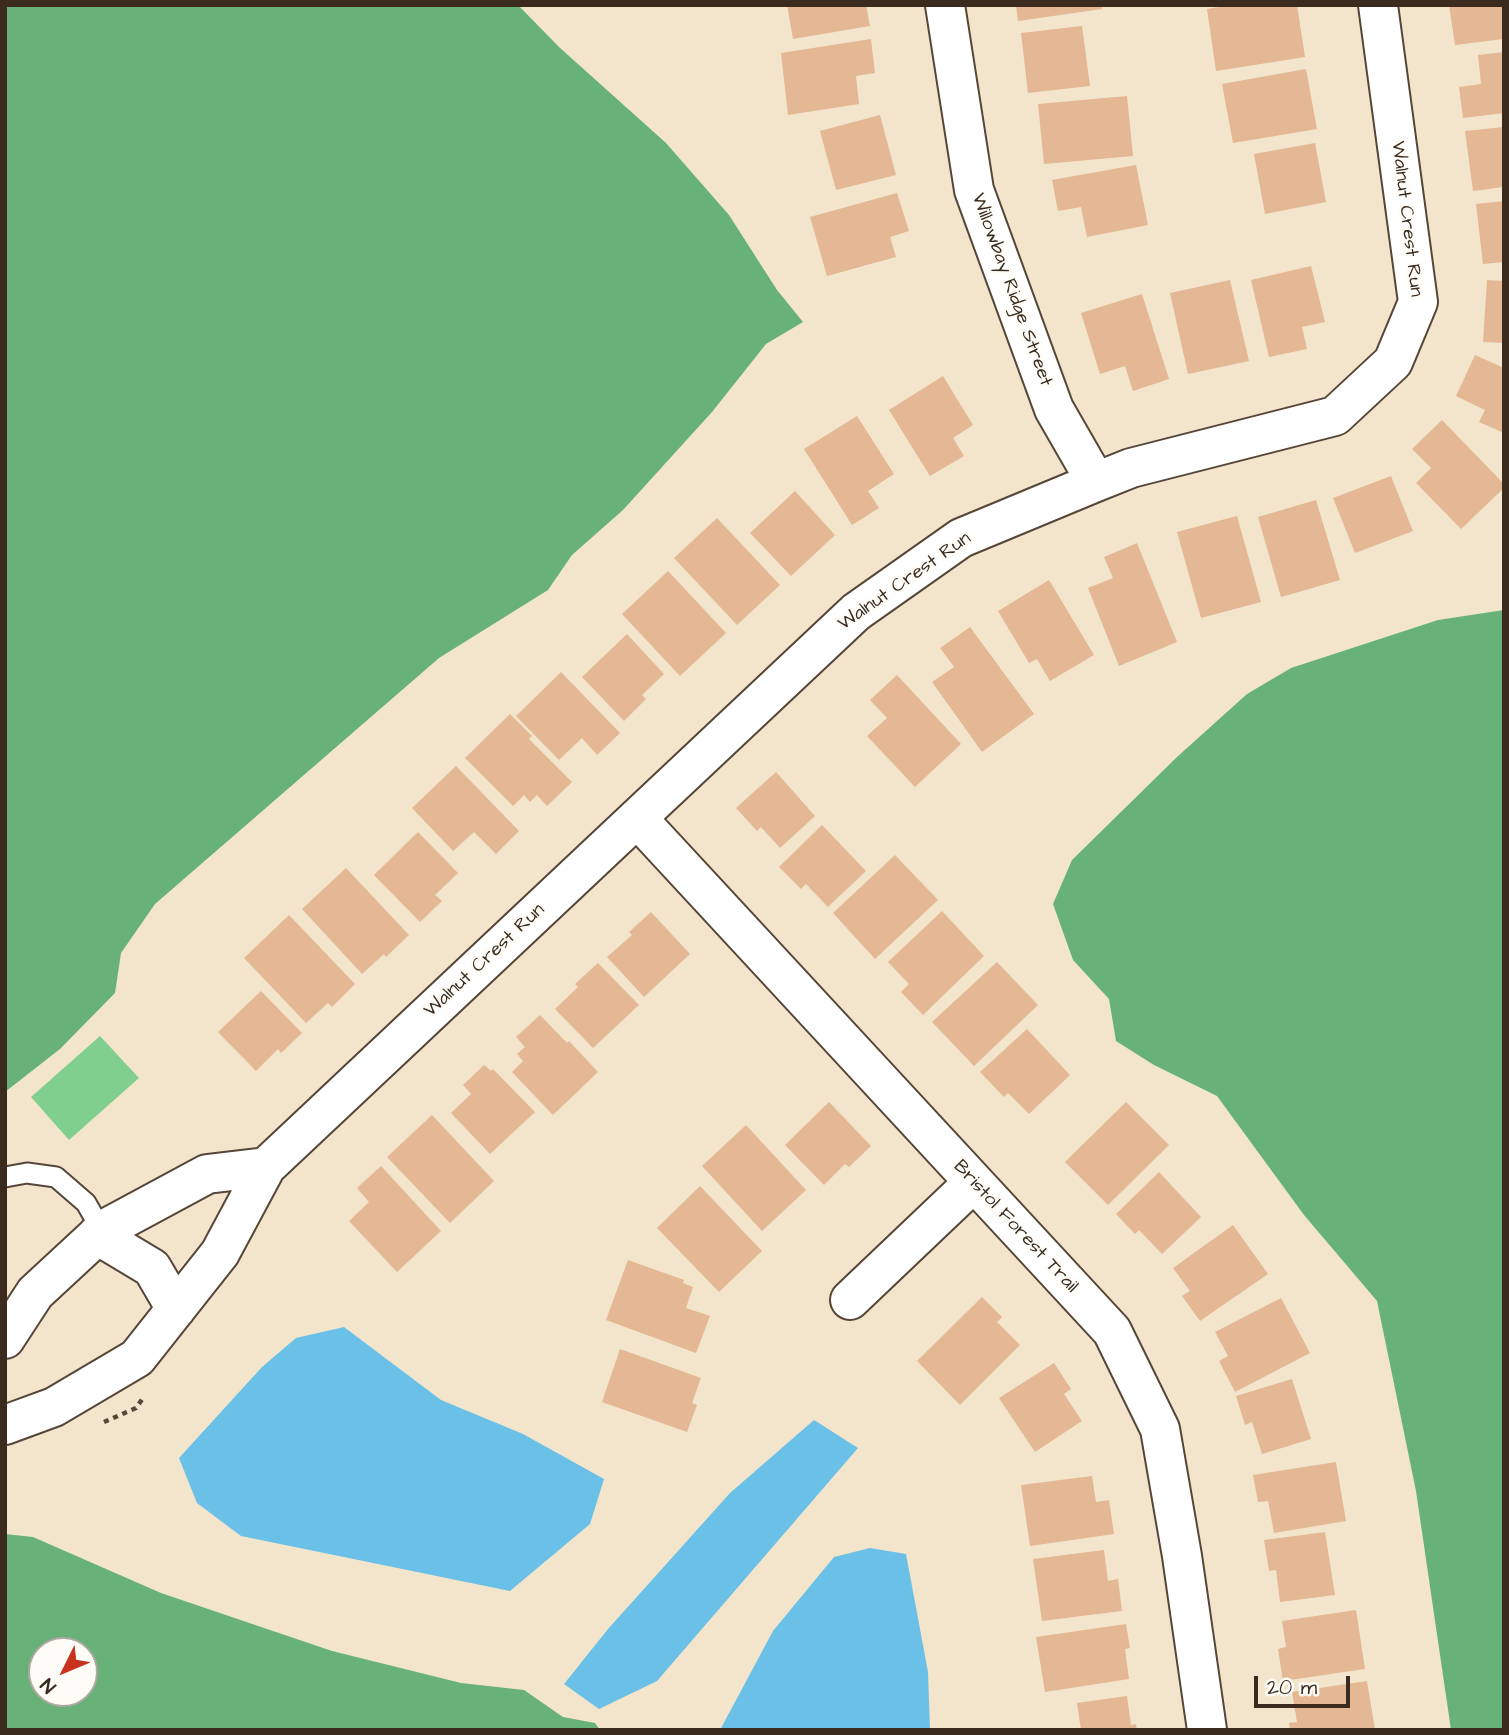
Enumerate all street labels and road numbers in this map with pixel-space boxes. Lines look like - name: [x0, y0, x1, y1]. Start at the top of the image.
- street label: Walnut Crest Run: [1385, 140, 1427, 298]
- street label: Willowbay Ridge Street: [965, 190, 1057, 390]
- street label: Walnut Crest Run: [834, 528, 976, 636]
- street label: Walnut Crest Run: [420, 899, 550, 1023]
- street label: Bristol Forest Trail: [948, 1156, 1082, 1298]

